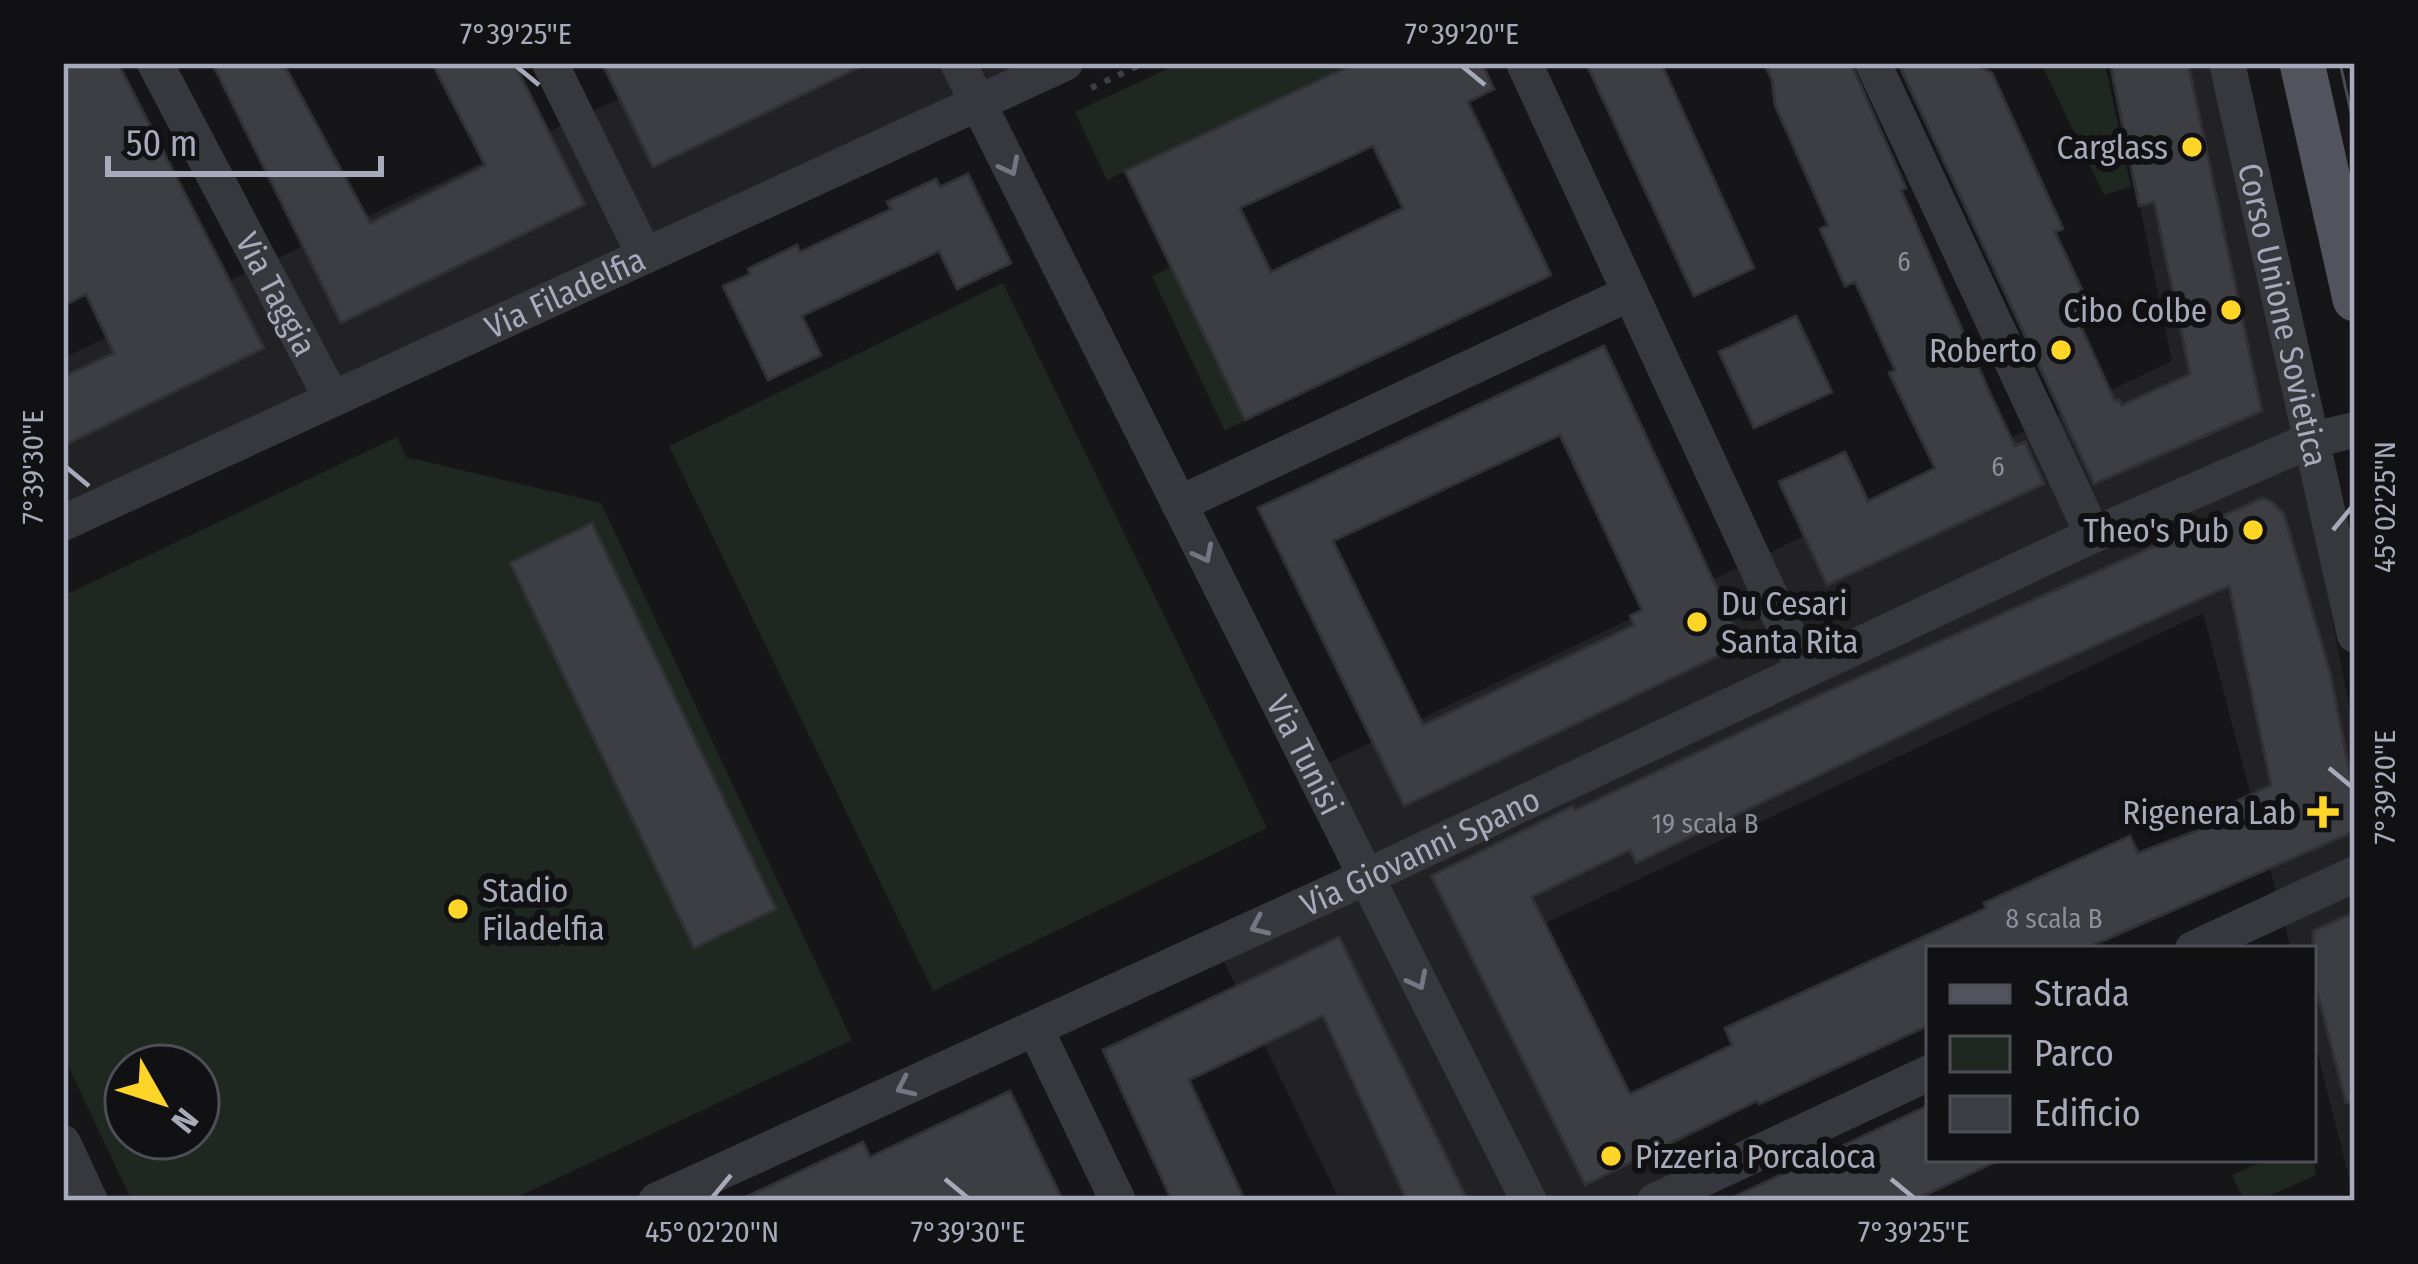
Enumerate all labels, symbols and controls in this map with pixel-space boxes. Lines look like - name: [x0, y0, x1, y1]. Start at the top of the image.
- text: 7°39'25"E: [460, 16, 572, 52]
- text: 7°39'20"E: [1405, 16, 1519, 52]
- scale bar: [108, 102, 381, 176]
- text: 50 m: [126, 122, 197, 166]
- place label: Carglass: [2056, 128, 2168, 168]
- marker: Carglass: [2179, 134, 2205, 160]
- one-way arrow: [996, 155, 1019, 177]
- street label: Corso Unione Sovietica: [2229, 159, 2336, 471]
- street label: Via Taggia: [227, 226, 325, 363]
- street label: Via Filadelfia: [479, 240, 651, 348]
- house number: 6: [1897, 246, 1911, 278]
- place label: Cibo Colbe: [2063, 291, 2207, 331]
- marker: Cibo Colbe: [2218, 297, 2244, 323]
- place label: Roberto: [1929, 331, 2037, 371]
- marker: Roberto: [2048, 337, 2074, 363]
- text: 7°39'30"E: [15, 410, 51, 524]
- text: 45°02'25"N: [2367, 441, 2403, 573]
- house number: 6: [1991, 451, 2005, 483]
- place label: Theo's Pub: [2084, 511, 2229, 551]
- marker: Theo's Pub: [2240, 517, 2266, 543]
- one-way arrow: [1190, 541, 1213, 563]
- place label: Du Cesari Santa Rita: [1721, 584, 1858, 662]
- marker: Du Cesari Santa Rita: [1684, 609, 1710, 635]
- street label: Via Tunisi: [1258, 689, 1351, 822]
- text: 7°39'20"E: [2367, 730, 2403, 844]
- street label: Via Giovanni Spano: [1294, 779, 1546, 925]
- place label: Rigenera Lab: [2122, 793, 2296, 833]
- marker: Rigenera Lab: [2307, 796, 2339, 828]
- house number: 19 scala B: [1651, 808, 1759, 840]
- place label: Stadio Filadelfia: [482, 871, 605, 949]
- marker: Stadio Filadelfia: [445, 896, 471, 922]
- house number: 8 scala B: [2006, 903, 2102, 935]
- one-way arrow: [1250, 911, 1272, 935]
- legend: [1926, 946, 2316, 1162]
- one-way arrow: [1404, 969, 1427, 991]
- text: Strada: [2034, 972, 2130, 1016]
- text: Parco: [2034, 1032, 2114, 1076]
- north arrow: [102, 1042, 222, 1162]
- one-way arrow: [895, 1073, 917, 1097]
- text: Edificio: [2034, 1092, 2141, 1136]
- text: N: [163, 1100, 206, 1141]
- place label: Pizzeria Porcaloca: [1635, 1137, 1876, 1177]
- marker: Pizzeria Porcaloca: [1598, 1143, 1624, 1169]
- text: 45°02'20"N: [645, 1214, 779, 1250]
- text: 7°39'30"E: [911, 1214, 1025, 1250]
- text: 7°39'25"E: [1858, 1214, 1970, 1250]

